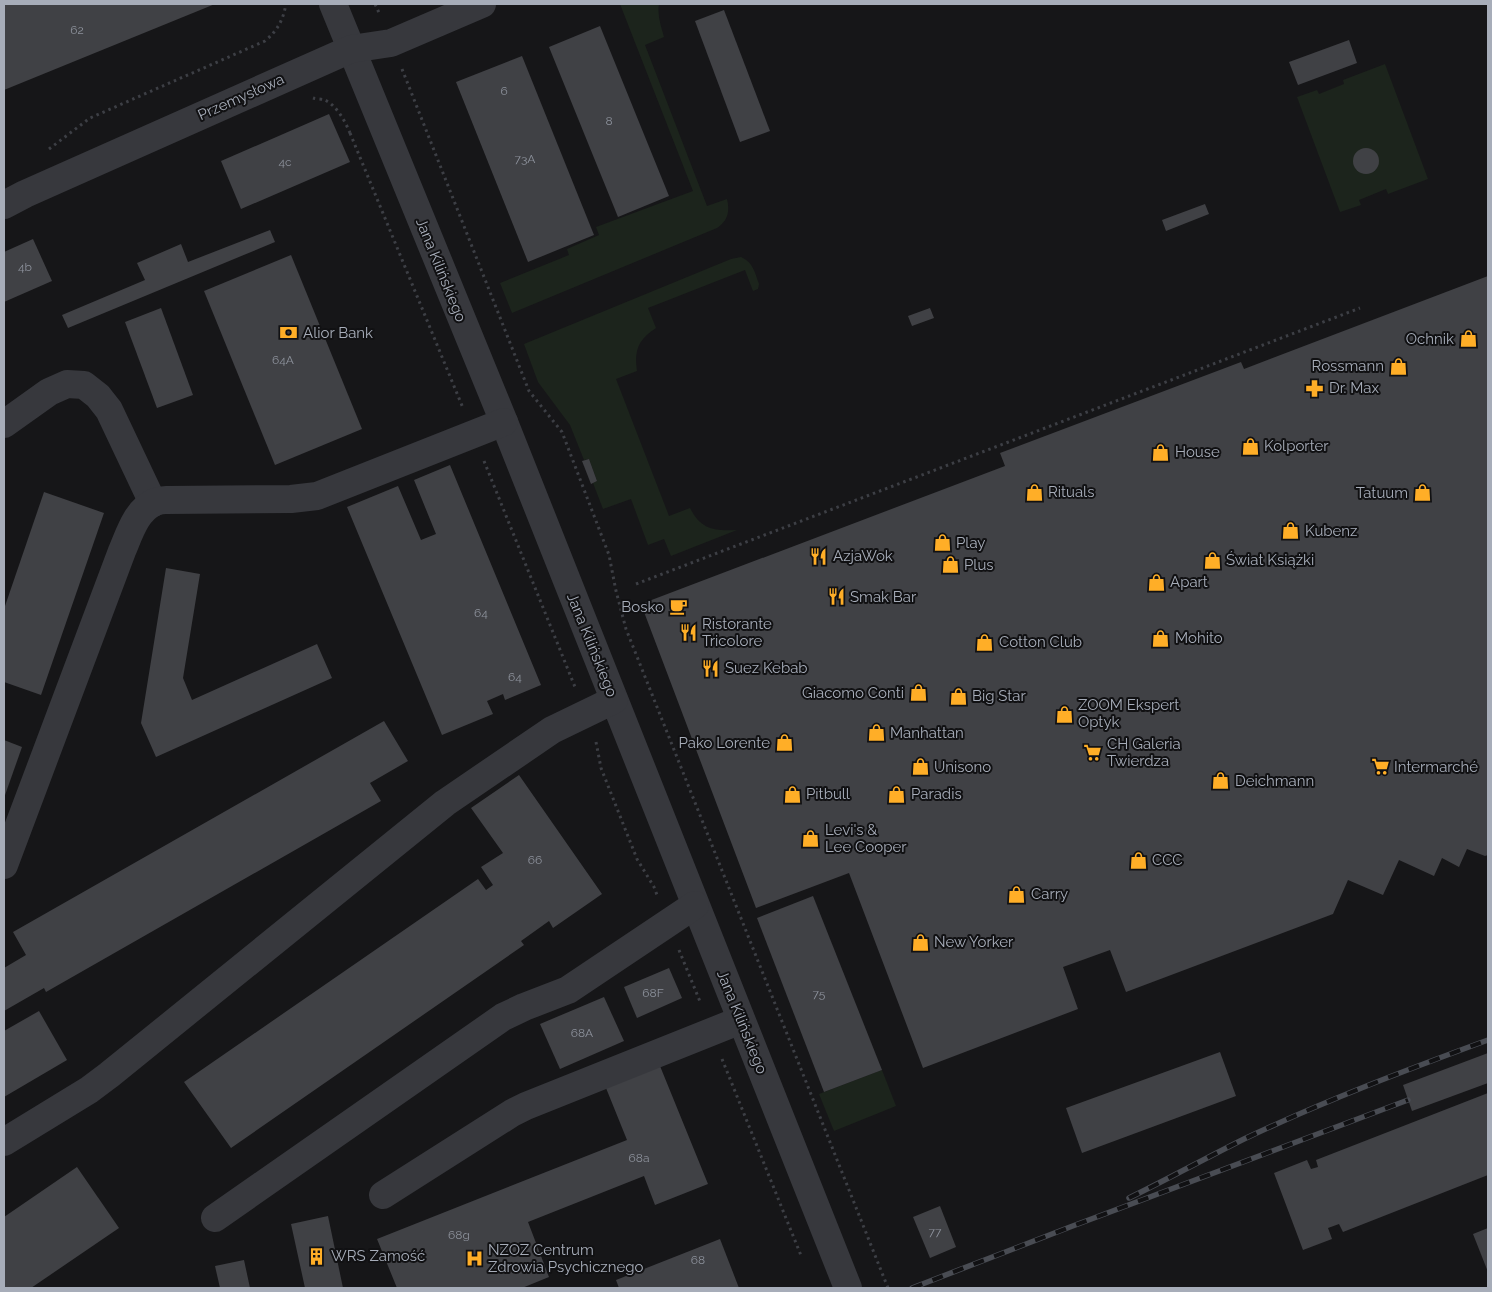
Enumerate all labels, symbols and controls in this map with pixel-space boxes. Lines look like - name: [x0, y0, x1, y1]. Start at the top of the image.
- house number: 62: [70, 23, 84, 37]
- street label: Przemysłowa: [195, 70, 287, 124]
- house number: 6: [500, 84, 508, 98]
- house number: 8: [605, 114, 613, 128]
- house number: 73A: [515, 152, 535, 166]
- house number: 4c: [278, 155, 292, 169]
- street label: Jana Kilińskiego: [412, 215, 470, 325]
- house number: 4b: [18, 260, 32, 274]
- bank icon: Alior Bank: [279, 323, 299, 343]
- place label: Alior Bank: [303, 324, 373, 342]
- shop icon: Ochnik: [1458, 329, 1478, 349]
- place label: Ochnik: [1406, 330, 1454, 348]
- house number: 64A: [272, 353, 294, 367]
- shop icon: Rossmann: [1388, 356, 1408, 376]
- place label: Rossmann: [1312, 357, 1384, 375]
- pharmacy icon: Dr. Max: [1305, 378, 1325, 398]
- place label: Dr. Max: [1329, 379, 1379, 397]
- shop icon: Kolporter: [1240, 436, 1260, 456]
- place label: Kolporter: [1264, 437, 1329, 455]
- shop icon: House: [1151, 442, 1171, 462]
- place label: House: [1175, 443, 1220, 461]
- shop icon: Rituals: [1024, 482, 1044, 502]
- place label: Rituals: [1048, 483, 1094, 501]
- shop icon: Tatuum: [1412, 483, 1432, 503]
- place label: Tatuum: [1356, 484, 1408, 502]
- shop icon: Kubenz: [1281, 521, 1301, 541]
- place label: Kubenz: [1305, 522, 1357, 540]
- shop icon: Play: [932, 533, 952, 553]
- place label: Play: [956, 534, 985, 552]
- restaurant icon: AzjaWok: [809, 546, 829, 566]
- place label: AzjaWok: [833, 547, 893, 565]
- shop icon: Świat Książki: [1202, 550, 1222, 570]
- place label: Świat Książki: [1226, 551, 1314, 569]
- shop icon: Plus: [940, 555, 960, 575]
- place label: Plus: [964, 556, 994, 574]
- shop icon: Apart: [1146, 572, 1166, 592]
- place label: Apart: [1170, 573, 1208, 591]
- restaurant icon: Smak Bar: [826, 587, 846, 607]
- place label: Smak Bar: [850, 588, 917, 606]
- street label: Jana Kilińskiego: [563, 590, 621, 700]
- cafe icon: Bosko: [668, 597, 688, 617]
- place label: Bosko: [621, 598, 664, 616]
- house number: 64: [474, 606, 488, 620]
- place label: Ristorante Tricolore: [702, 615, 772, 650]
- restaurant icon: Ristorante Tricolore: [678, 623, 698, 643]
- shop icon: Mohito: [1151, 628, 1171, 648]
- place label: Mohito: [1175, 629, 1223, 647]
- shop icon: Cotton Club: [975, 632, 995, 652]
- place label: Cotton Club: [999, 633, 1082, 651]
- restaurant icon: Suez Kebab: [701, 658, 721, 678]
- place label: Suez Kebab: [725, 659, 808, 677]
- house number: 64: [508, 670, 522, 684]
- shop icon: Giacomo Conti: [908, 683, 928, 703]
- place label: Giacomo Conti: [802, 684, 904, 702]
- shop icon: Big Star: [948, 686, 968, 706]
- place label: Big Star: [972, 687, 1027, 705]
- place label: ZOOM Ekspert Optyk: [1078, 696, 1179, 731]
- shop icon: ZOOM Ekspert Optyk: [1054, 704, 1074, 724]
- shop icon: Manhattan: [866, 723, 886, 743]
- place label: Manhattan: [890, 724, 964, 742]
- shop icon: Pako Lorente: [774, 733, 794, 753]
- place label: Pako Lorente: [679, 734, 770, 752]
- place label: CH Galeria Twierdza: [1107, 735, 1181, 770]
- supermarket icon: CH Galeria Twierdza: [1083, 743, 1103, 763]
- shop icon: Unisono: [910, 757, 930, 777]
- supermarket icon: Intermarché: [1370, 757, 1390, 777]
- place label: Unisono: [934, 758, 991, 776]
- place label: Intermarché: [1394, 758, 1478, 776]
- shop icon: Deichmann: [1211, 771, 1231, 791]
- place label: Deichmann: [1235, 772, 1314, 790]
- shop icon: Pitbull: [782, 784, 802, 804]
- shop icon: Paradis: [887, 784, 907, 804]
- place label: Pitbull: [806, 785, 851, 803]
- place label: Paradis: [911, 785, 962, 803]
- place label: Levi's & Lee Cooper: [825, 821, 907, 856]
- shop icon: Levi's & Lee Cooper: [801, 829, 821, 849]
- shop icon: CCC: [1128, 850, 1148, 870]
- place label: CCC: [1152, 851, 1183, 869]
- house number: 66: [528, 853, 542, 867]
- shop icon: Carry: [1007, 884, 1027, 904]
- place label: Carry: [1031, 885, 1068, 903]
- shop icon: New Yorker: [910, 932, 930, 952]
- place label: New Yorker: [934, 933, 1014, 951]
- street label: Jana Kilińskiego: [713, 967, 771, 1077]
- house number: 68F: [642, 986, 664, 1000]
- house number: 75: [813, 987, 826, 1001]
- house number: 68A: [571, 1026, 593, 1040]
- house number: 68a: [629, 1151, 649, 1165]
- house number: 77: [929, 1225, 942, 1239]
- house number: 68g: [448, 1228, 470, 1242]
- place label: NZOZ Centrum Zdrowia Psychicznego: [488, 1241, 644, 1276]
- building icon: WRS Zamość: [307, 1246, 327, 1266]
- place label: WRS Zamość: [331, 1247, 425, 1265]
- hospital icon: NZOZ Centrum Zdrowia Psychicznego: [464, 1249, 484, 1269]
- house number: 68: [691, 1253, 705, 1267]

